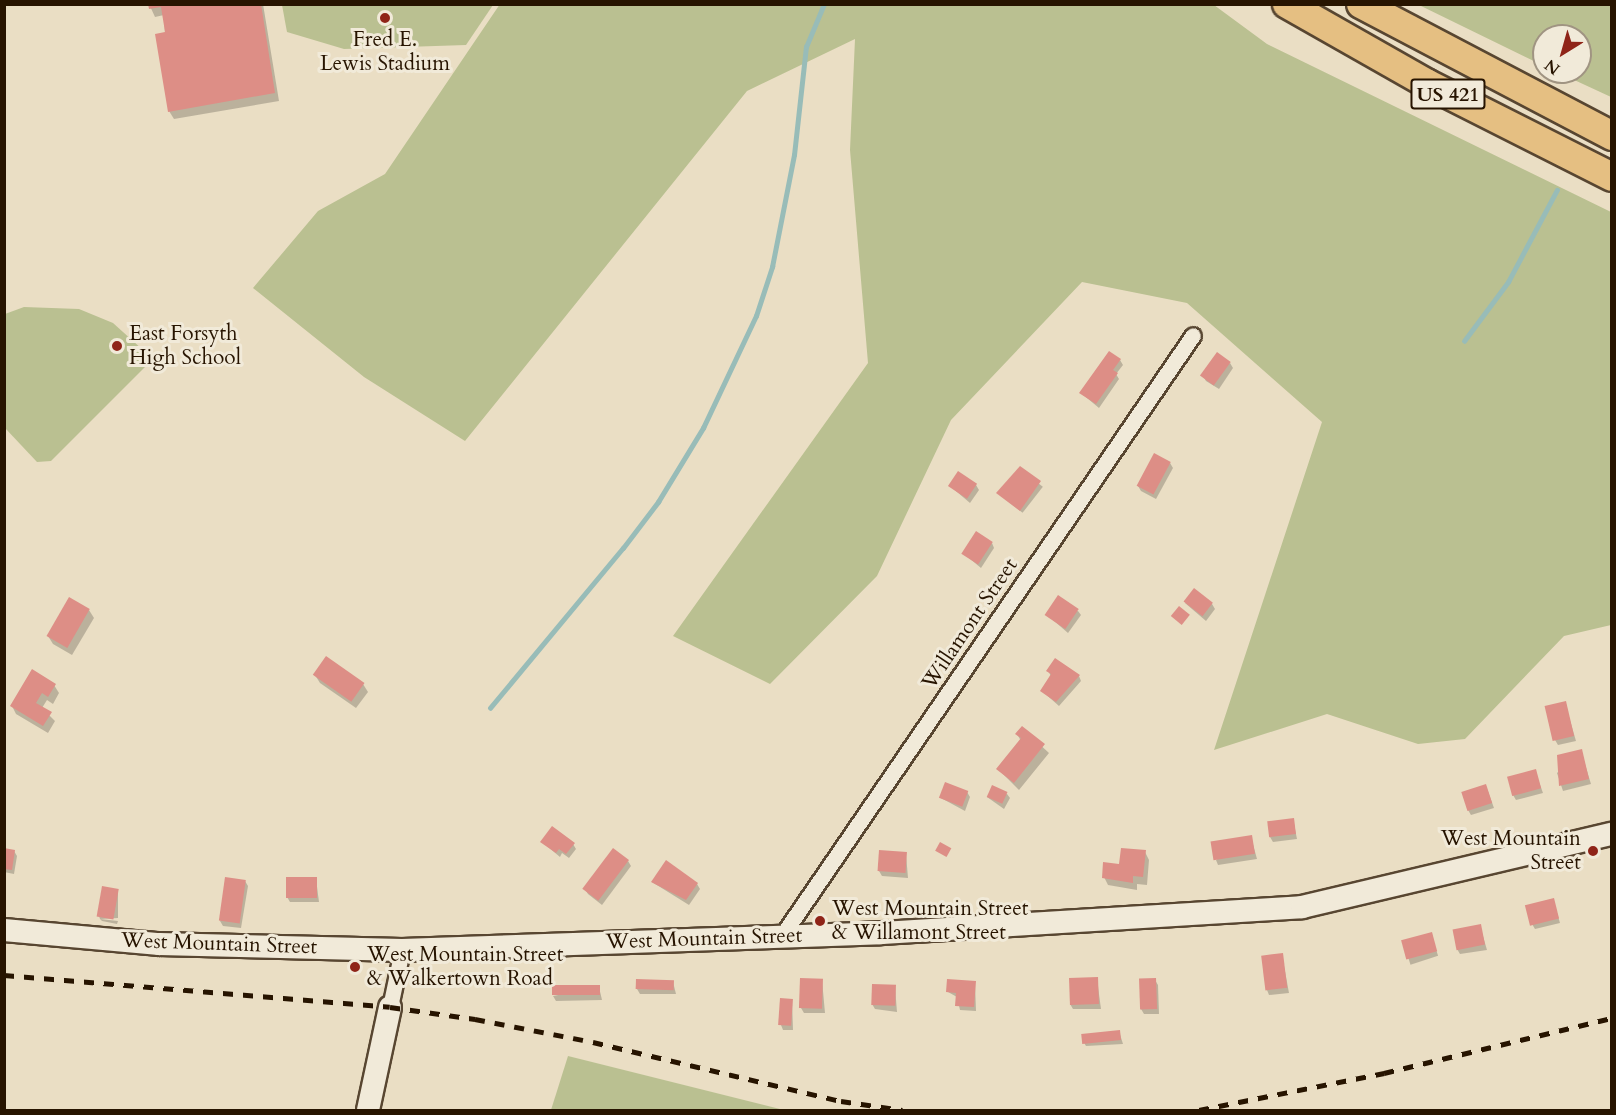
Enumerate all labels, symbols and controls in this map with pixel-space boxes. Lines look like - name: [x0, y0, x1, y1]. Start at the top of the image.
- marker: Fred E. Lewis Stadium: [378, 11, 392, 25]
- north arrow: [1532, 24, 1592, 84]
- place label: Fred E. Lewis Stadium: [320, 27, 450, 77]
- text: N: [1540, 54, 1565, 80]
- road number: US 421: [1409, 77, 1487, 111]
- place label: East Forsyth High School: [129, 321, 241, 371]
- marker: East Forsyth High School: [110, 339, 124, 353]
- street label: Willamont Street: [917, 554, 1023, 694]
- place label: West Mountain Street: [1441, 826, 1581, 876]
- marker: West Mountain Street: [1586, 844, 1600, 858]
- place label: West Mountain Street & Willamont Street: [832, 896, 1028, 946]
- marker: West Mountain Street & Willamont Street: [813, 914, 827, 928]
- street label: West Mountain Street: [605, 923, 803, 955]
- street label: West Mountain Street: [120, 928, 318, 960]
- place label: West Mountain Street & Walkertown Road: [367, 942, 563, 992]
- marker: West Mountain Street & Walkertown Road: [348, 960, 362, 974]

